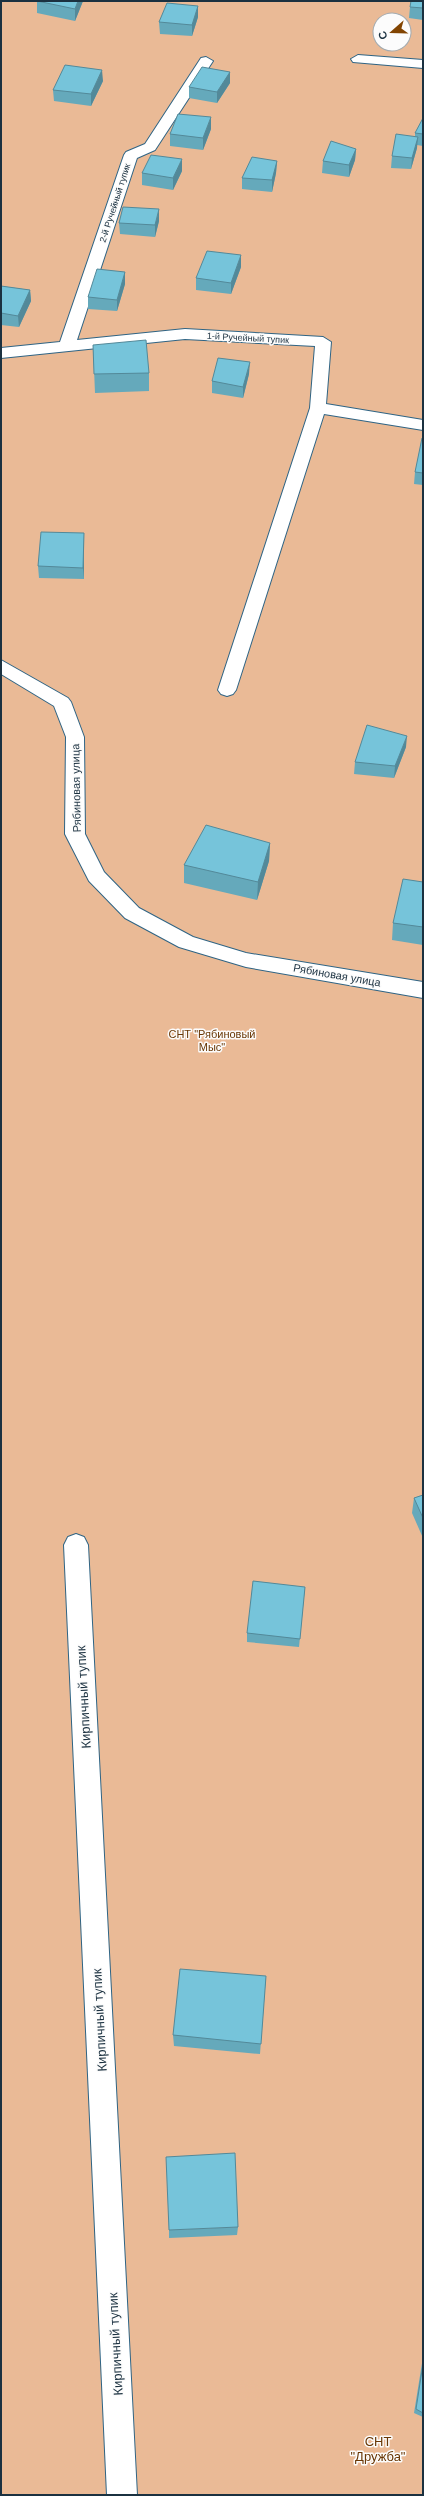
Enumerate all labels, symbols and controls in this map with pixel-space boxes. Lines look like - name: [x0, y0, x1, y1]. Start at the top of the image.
- north arrow: [372, 12, 412, 52]
- text: С: [376, 30, 390, 41]
- street label: 2-й Ручейный тупик: [98, 162, 132, 244]
- street label: 1-й Ручейный тупик: [207, 331, 289, 345]
- street label: Рябиновая улица: [69, 743, 83, 832]
- street label: Рябиновая улица: [292, 961, 383, 989]
- park label: СНТ "Рябиновый Мыс": [168, 1028, 256, 1053]
- street label: Кирпичный тупик: [73, 1645, 94, 1749]
- street label: Кирпичный тупик: [89, 1968, 110, 2072]
- street label: Кирпичный тупик: [105, 2292, 126, 2396]
- park label: СНТ "Дружба": [351, 2434, 406, 2464]

